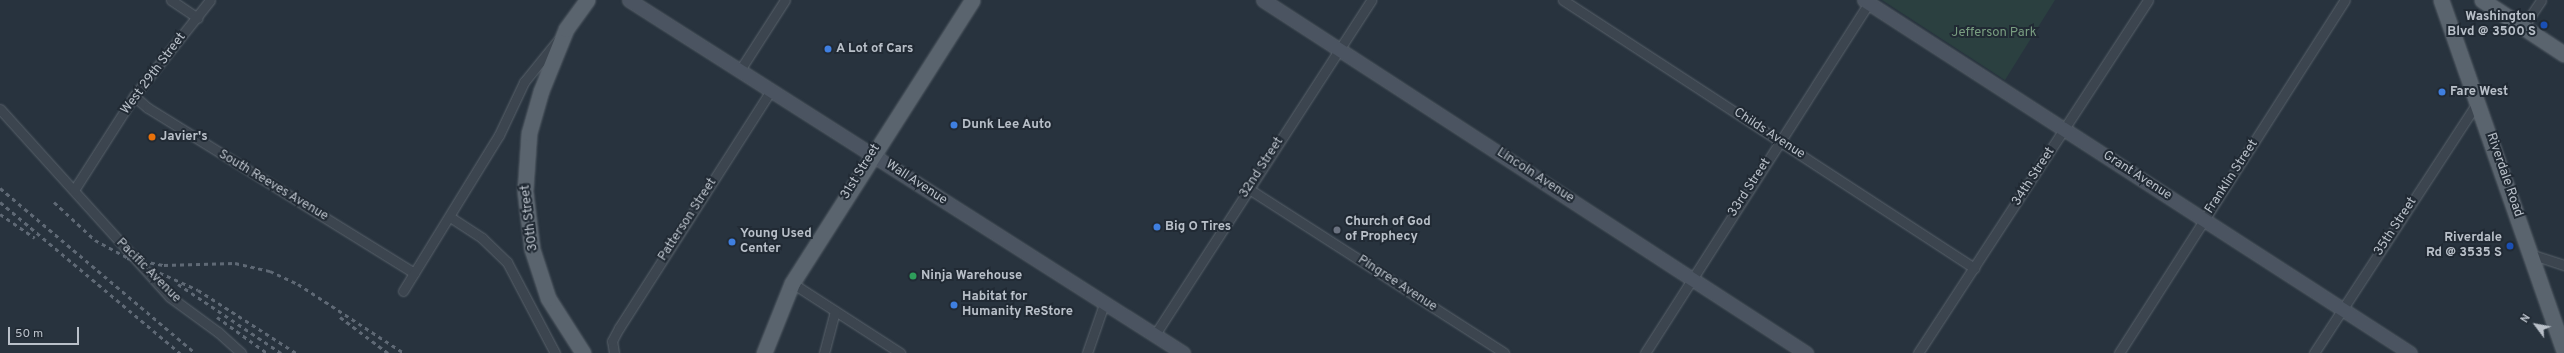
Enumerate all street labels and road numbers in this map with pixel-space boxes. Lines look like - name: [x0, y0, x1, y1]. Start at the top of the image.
- street label: West 29th Street: [118, 30, 190, 118]
- street label: Childs Avenue: [1730, 105, 1808, 163]
- street label: Riverdale Road: [2482, 131, 2526, 219]
- street label: 32nd Street: [1237, 135, 1287, 201]
- street label: Franklin Street: [2202, 137, 2262, 217]
- street label: 31st Street: [838, 142, 884, 202]
- street label: Lincoln Avenue: [1493, 145, 1577, 207]
- street label: 34th Street: [2009, 145, 2059, 209]
- street label: South Reeves Avenue: [215, 147, 331, 225]
- street label: Grant Avenue: [2099, 148, 2175, 204]
- street label: 33rd Street: [1725, 156, 1775, 220]
- street label: Wall Avenue: [882, 157, 950, 209]
- street label: Patterson Street: [655, 176, 721, 264]
- street label: 30th Street: [518, 184, 542, 252]
- street label: 35th Street: [2371, 195, 2421, 259]
- street label: Pacific Avenue: [112, 235, 184, 307]
- street label: Pingree Avenue: [1354, 252, 1440, 316]

